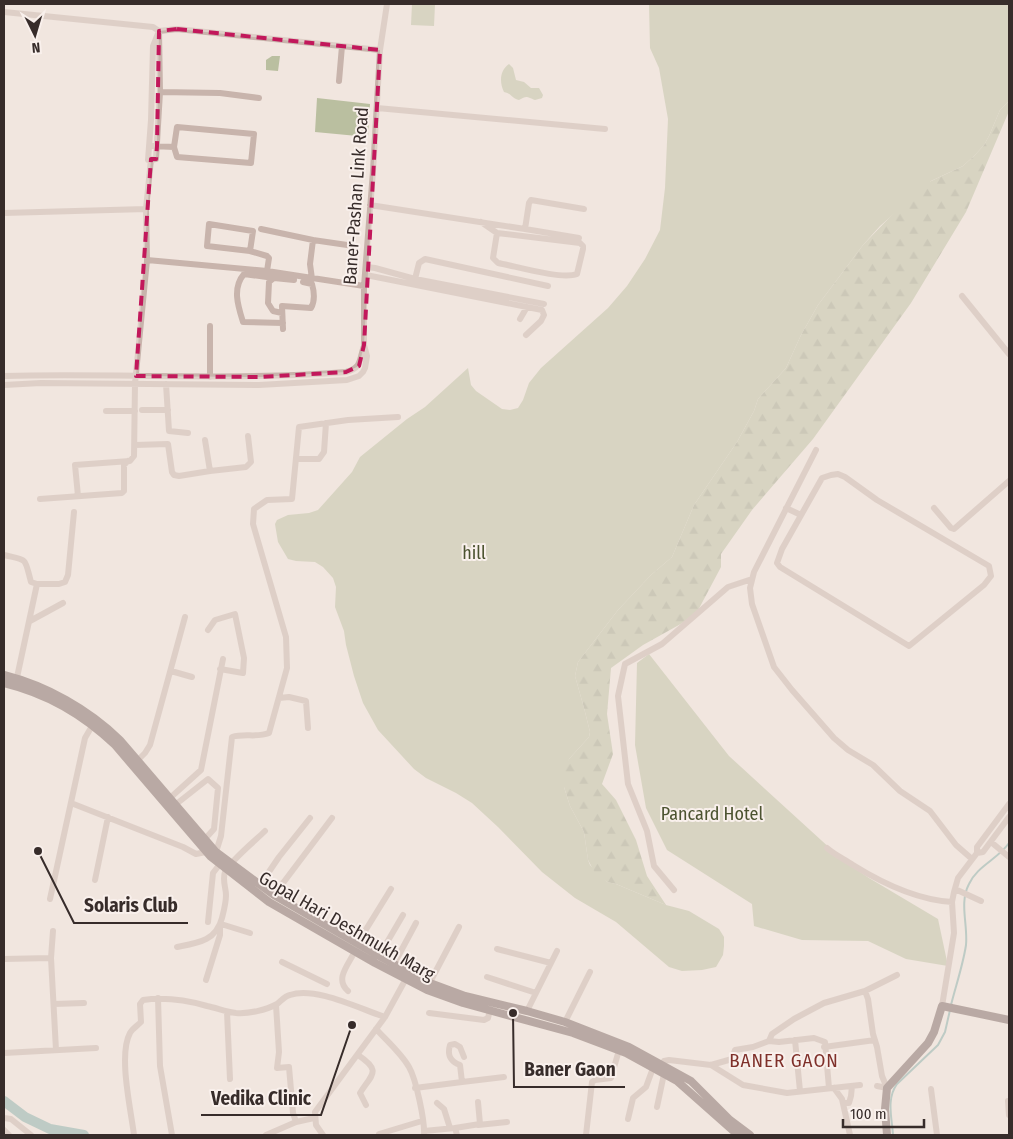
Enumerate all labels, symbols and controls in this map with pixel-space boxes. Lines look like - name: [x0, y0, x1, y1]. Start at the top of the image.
- north arrow: [10, 10, 60, 60]
- text: N: [31, 39, 41, 56]
- street label: Baner-Pashan Link Road: [339, 106, 373, 286]
- park label: hill: [462, 542, 486, 564]
- park label: Pancard Hotel: [661, 803, 763, 825]
- street label: Gopal Hari Deshmukh Marg: [255, 867, 439, 986]
- callout: Solaris Club: [74, 889, 188, 923]
- text: Solaris Club: [84, 894, 178, 917]
- district label: BANER GAON: [729, 1049, 839, 1072]
- callout: Baner Gaon: [514, 1053, 625, 1087]
- text: Baner Gaon: [524, 1058, 616, 1081]
- callout: Vedika Clinic: [201, 1081, 321, 1115]
- text: Vedika Clinic: [210, 1087, 312, 1110]
- scale bar: [843, 1096, 924, 1128]
- text: 100 m: [850, 1105, 887, 1123]

